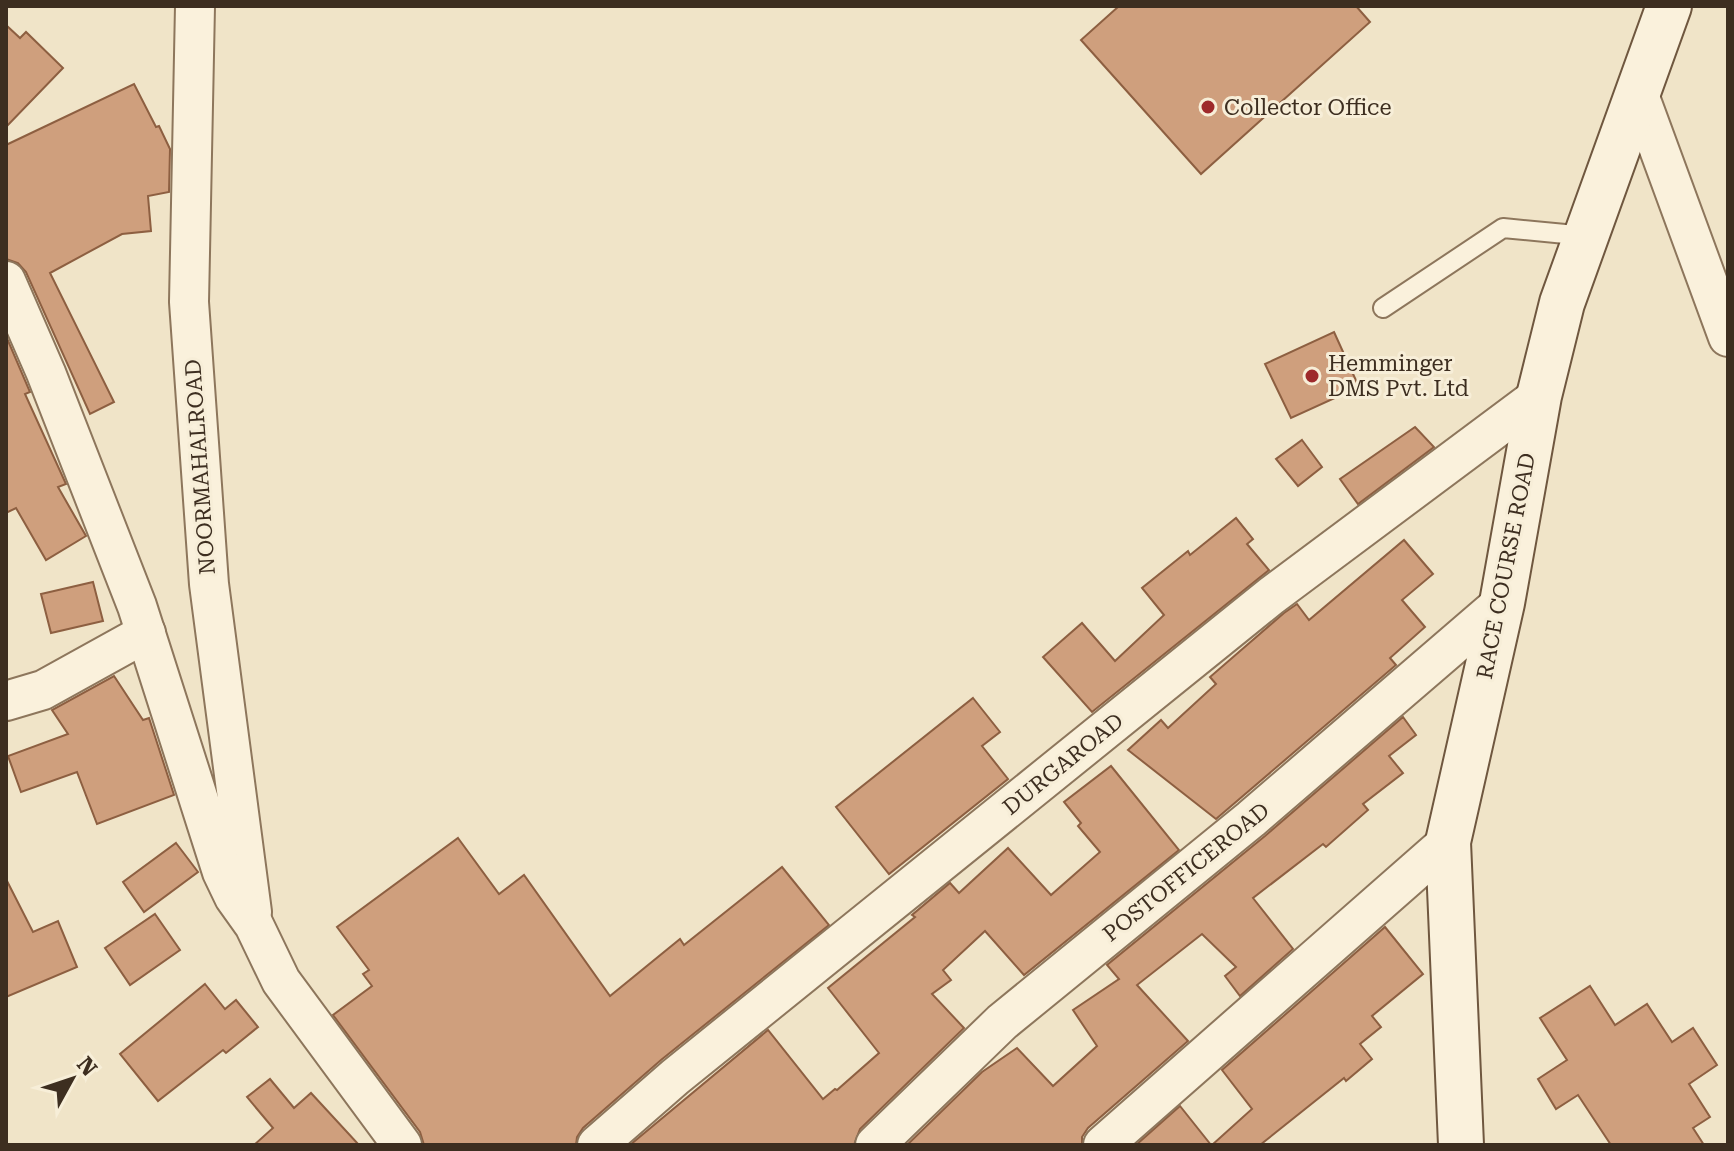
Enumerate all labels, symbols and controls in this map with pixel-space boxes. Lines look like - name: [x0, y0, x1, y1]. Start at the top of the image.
- place label: Collector Office: [1224, 95, 1391, 120]
- marker: Collector Office: [1199, 98, 1217, 116]
- place label: Hemminger DMS Pvt. Ltd: [1328, 351, 1469, 401]
- street label: NOORMAHALROAD: [180, 358, 220, 576]
- marker: Hemminger DMS Pvt. Ltd: [1303, 367, 1321, 385]
- street label: RACE COURSE ROAD: [1472, 451, 1540, 681]
- street label: DURGAROAD: [998, 708, 1128, 820]
- street label: POSTOFFICEROAD: [1098, 797, 1274, 947]
- north arrow: [32, 1039, 112, 1119]
- text: N: [72, 1052, 102, 1081]

